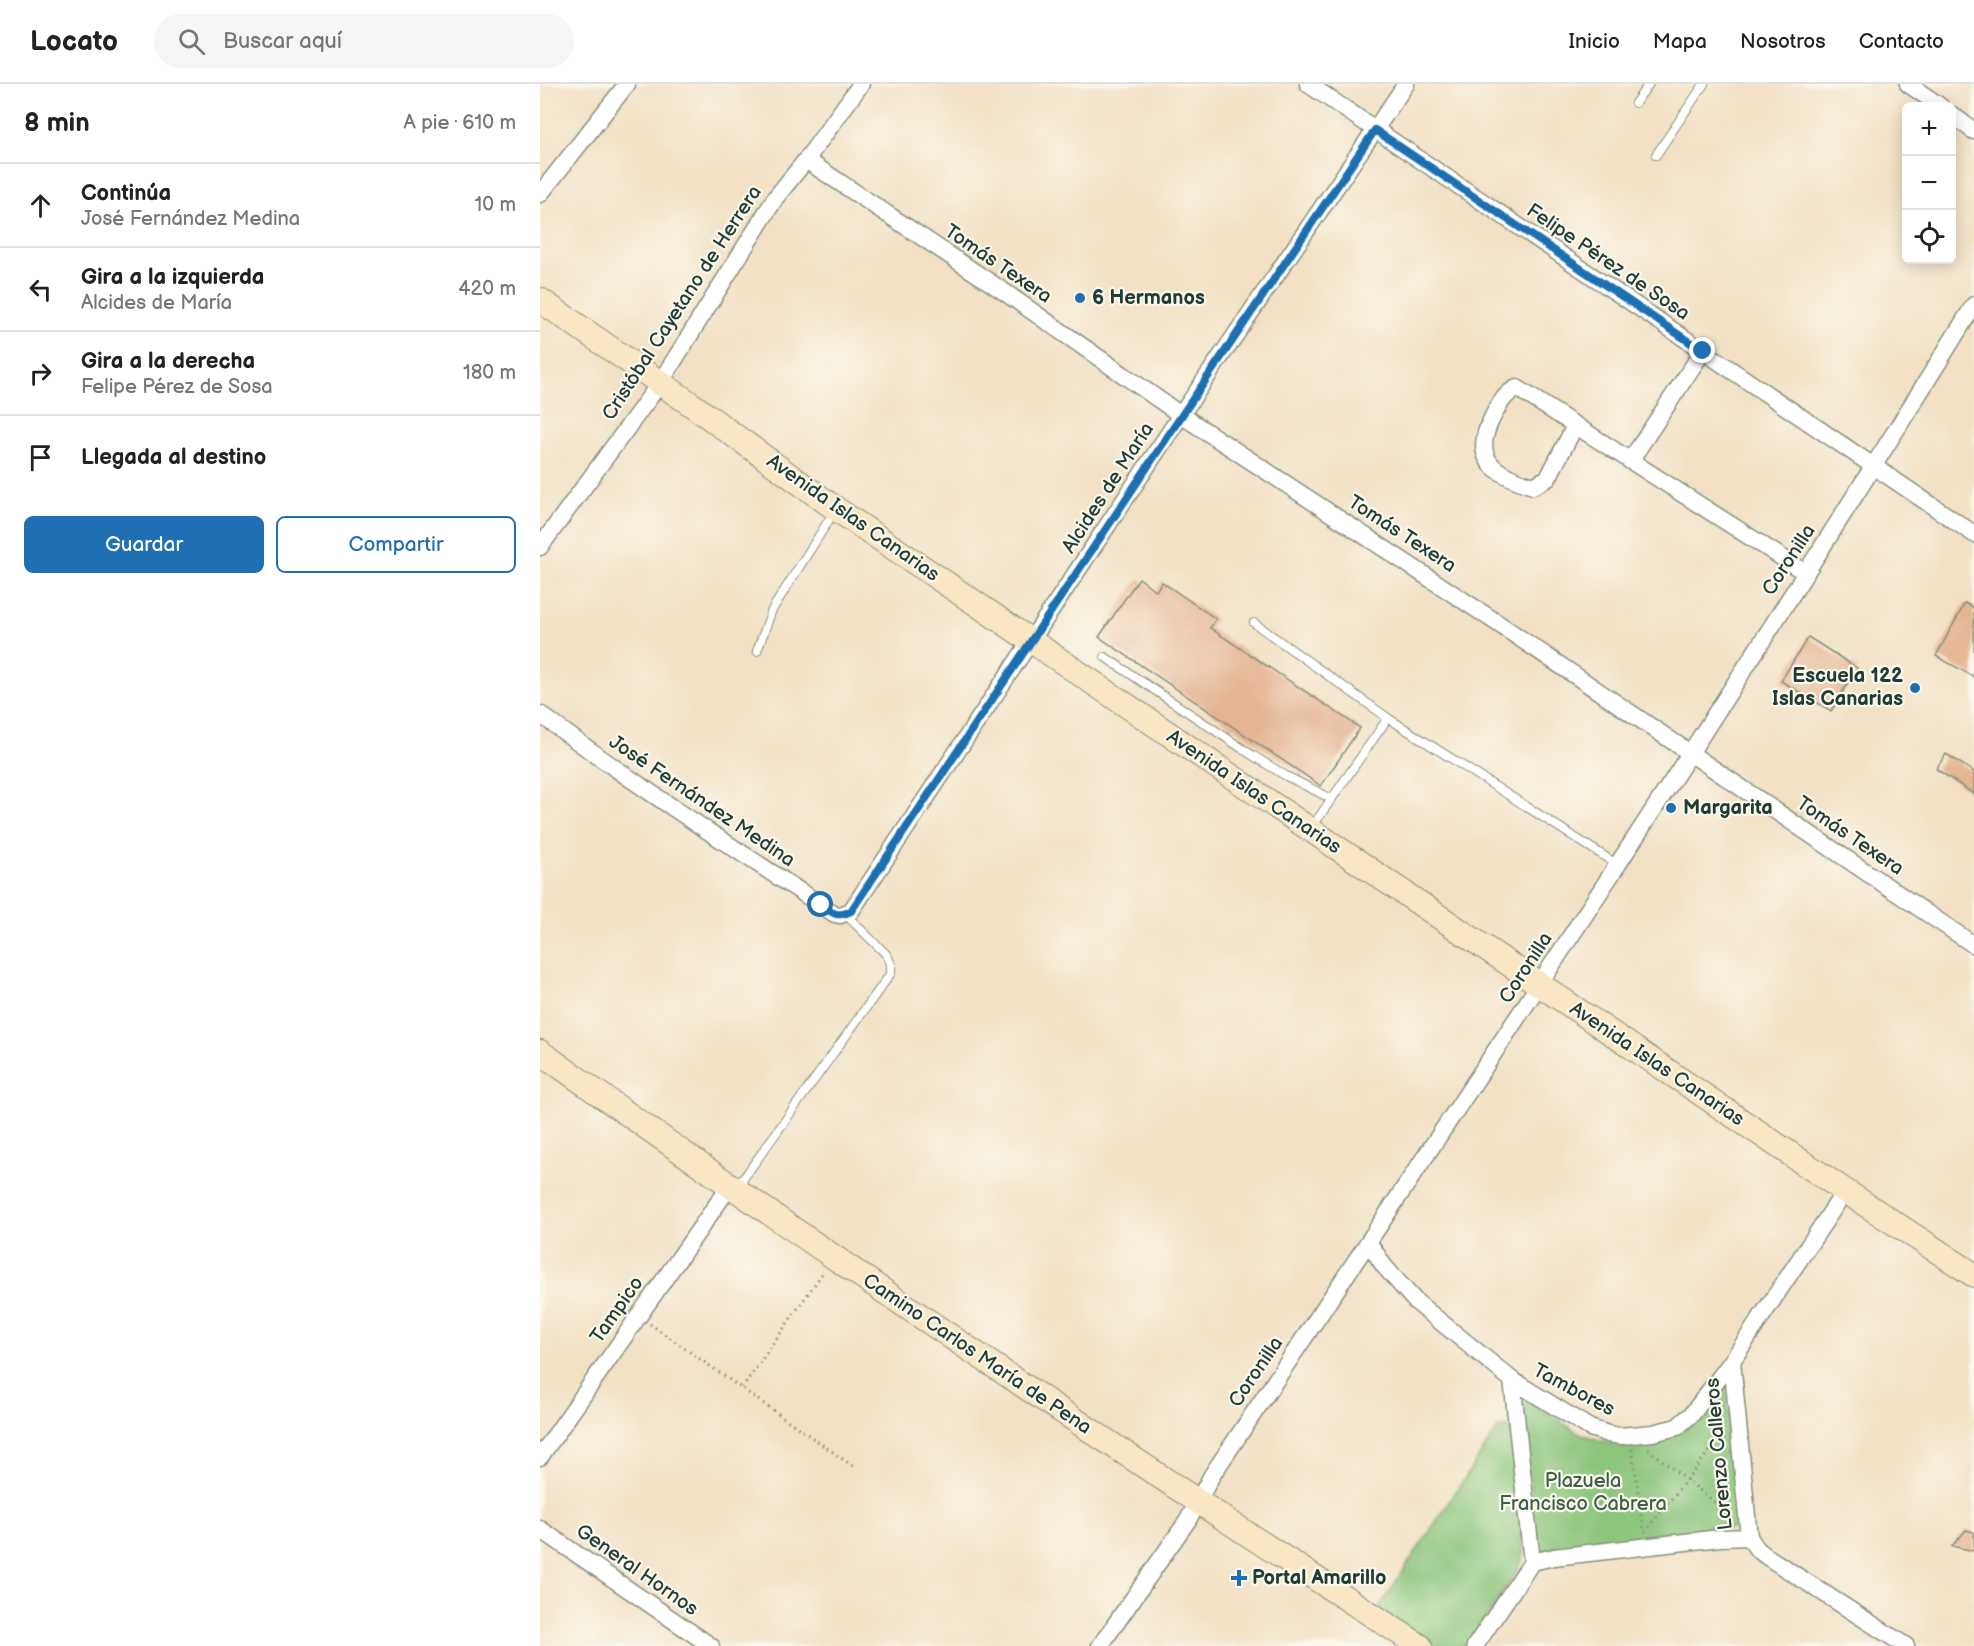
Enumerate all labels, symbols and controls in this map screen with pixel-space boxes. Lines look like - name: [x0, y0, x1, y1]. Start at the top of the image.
- search box: [154, 14, 574, 68]
- text: Locato: [30, 25, 118, 58]
- icon: search: [175, 25, 208, 58]
- text: Buscar aquí: [223, 28, 342, 55]
- text: Inicio: [1569, 29, 1620, 54]
- text: Mapa: [1653, 29, 1707, 54]
- text: Nosotros: [1740, 29, 1826, 54]
- text: Contacto: [1859, 29, 1944, 54]
- map controls: [1902, 102, 1956, 264]
- button: +: [1902, 102, 1956, 156]
- text: 8 min: [24, 108, 90, 139]
- text: A pie · 610 m: [404, 111, 516, 135]
- button: −: [1902, 156, 1956, 210]
- text: Continúa: [81, 180, 171, 207]
- street label: Cristóbal Cayetano de Herrera: [597, 181, 767, 425]
- icon: ahead: [24, 189, 57, 222]
- text: 10 m: [475, 193, 516, 217]
- street label: Felipe Pérez de Sosa: [1522, 198, 1694, 326]
- text: José Fernández Medina: [81, 207, 300, 231]
- button: locate: [1902, 210, 1956, 264]
- street label: Tomás Texera: [940, 219, 1056, 309]
- text: Gira a la izquierda: [81, 264, 265, 291]
- icon: left: [24, 273, 57, 306]
- text: 420 m: [458, 277, 516, 301]
- place label: 6 Hermanos: [1092, 286, 1205, 310]
- text: Alcides de María: [81, 291, 232, 315]
- marker: 6 Hermanos: [1073, 291, 1087, 305]
- route end: [1689, 337, 1715, 363]
- text: Gira a la derecha: [81, 348, 255, 375]
- icon: right: [24, 357, 57, 390]
- text: 180 m: [463, 361, 516, 385]
- text: Felipe Pérez de Sosa: [81, 375, 273, 399]
- street label: Alcides de María: [1057, 418, 1159, 558]
- icon: arrive: [24, 441, 57, 474]
- text: Llegada al destino: [81, 444, 266, 471]
- street label: Avenida Islas Canarias: [762, 449, 944, 587]
- street label: Tomás Texera: [1343, 490, 1461, 578]
- button: Guardar: [24, 516, 264, 573]
- button: Compartir: [276, 516, 516, 573]
- street label: Coronilla: [1757, 520, 1821, 600]
- place label: Escuela 122 Islas Canarias: [1772, 664, 1903, 711]
- marker: Escuela 122 Islas Canarias: [1908, 681, 1922, 695]
- street label: Avenida Islas Canarias: [1162, 725, 1346, 859]
- street label: José Fernández Medina: [604, 730, 800, 872]
- street label: Tomás Texera: [1792, 791, 1908, 881]
- place label: Margarita: [1683, 796, 1773, 820]
- marker: Margarita: [1664, 801, 1678, 815]
- route start: [807, 891, 833, 917]
- street label: Coronilla: [1494, 928, 1558, 1008]
- street label: Avenida Islas Canarias: [1565, 997, 1749, 1131]
- street label: Camino Carlos María de Pena: [858, 1268, 1096, 1440]
- street label: Tampico: [585, 1272, 649, 1348]
- street label: Coronilla: [1224, 1332, 1288, 1412]
- street label: Tambores: [1529, 1358, 1619, 1422]
- street label: Lorenzo Calleros: [1700, 1377, 1738, 1531]
- park label: Plazuela Francisco Cabrera: [1499, 1469, 1667, 1516]
- street label: General Hornos: [571, 1519, 703, 1621]
- place label: Portal Amarillo: [1252, 1566, 1386, 1590]
- marker: Portal Amarillo: [1230, 1569, 1248, 1587]

